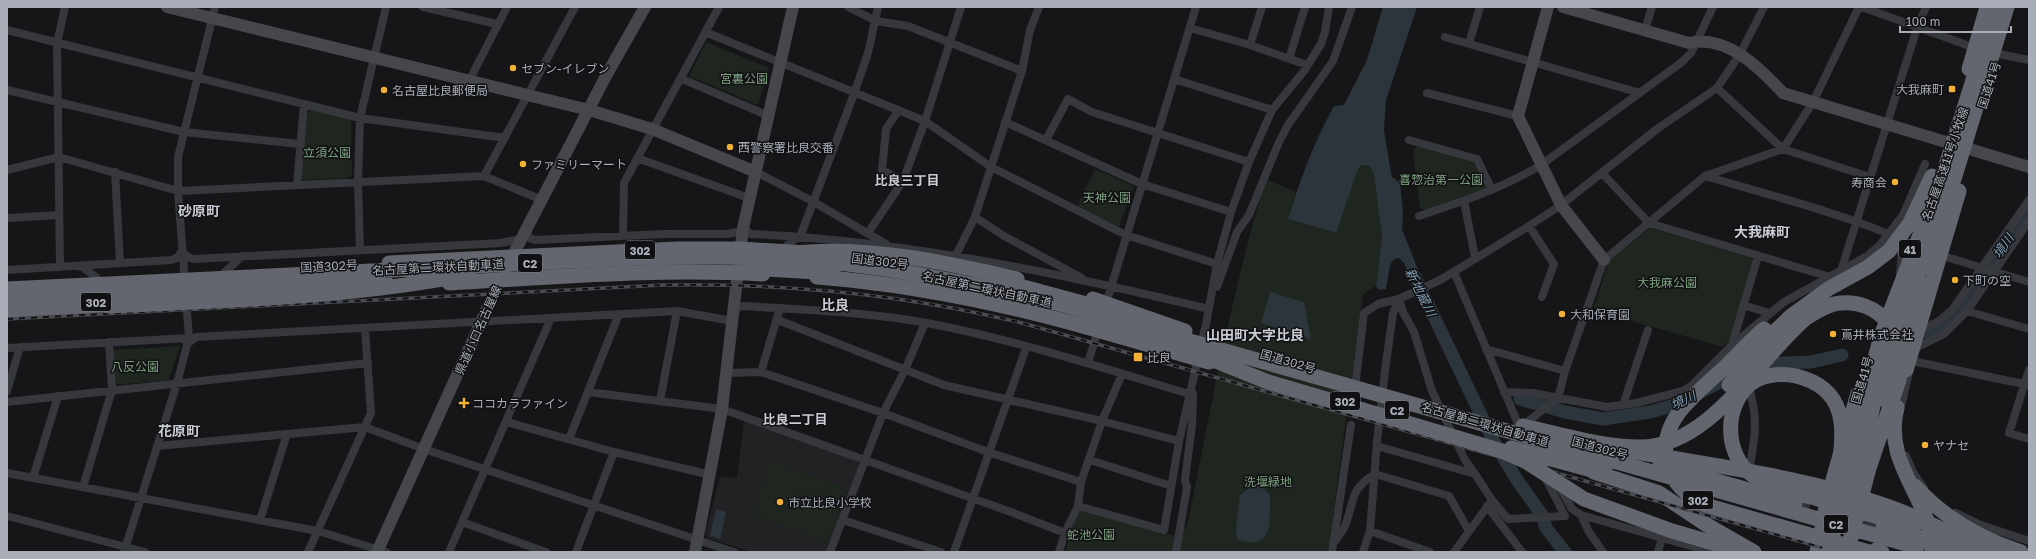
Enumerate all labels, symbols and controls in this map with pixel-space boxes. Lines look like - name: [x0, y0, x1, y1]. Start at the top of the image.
- scale bar: [1900, 8, 2011, 34]
- text: 100 m: [1906, 14, 1940, 29]
- street label: 国道41号: [1974, 59, 2004, 111]
- place label: セブン-イレブン: [521, 61, 610, 76]
- marker: セブン-イレブン: [508, 63, 518, 73]
- park label: 宮裏公園: [720, 71, 768, 86]
- place label: 大我麻町: [1896, 82, 1944, 97]
- place label: 名古屋比良郵便局: [392, 83, 488, 98]
- marker: 大我麻町: [1947, 84, 1957, 94]
- marker: 名古屋比良郵便局: [379, 85, 389, 95]
- street label: 名古屋高速11号小牧線: [1918, 105, 1972, 223]
- place label: 西警察署比良交番: [738, 140, 834, 155]
- marker: 西警察署比良交番: [725, 142, 735, 152]
- park label: 立須公園: [303, 145, 351, 160]
- place label: ファミリーマート: [531, 157, 627, 172]
- marker: ファミリーマート: [518, 159, 528, 169]
- district label: 比良三丁目: [874, 172, 940, 188]
- park label: 喜惣治第一公園: [1399, 172, 1483, 187]
- place label: 寿商会: [1851, 175, 1887, 190]
- marker: 寿商会: [1890, 177, 1900, 187]
- park label: 天神公園: [1083, 190, 1131, 205]
- district label: 砂原町: [178, 202, 220, 219]
- district label: 大我麻町: [1734, 223, 1790, 240]
- water label: 境川: [1989, 229, 2018, 261]
- road number: 41: [1899, 240, 1921, 258]
- road number: 302: [625, 241, 655, 259]
- street label: 国道302号: [851, 250, 909, 272]
- road number: C2: [518, 254, 542, 272]
- street label: 名古屋第二環状自動車道: [372, 256, 504, 278]
- street label: 国道302号: [300, 257, 358, 275]
- water label: 新地蔵川: [1402, 265, 1440, 321]
- street label: 名古屋第二環状自動車道: [921, 268, 1053, 310]
- place label: 下町の空: [1963, 273, 2011, 288]
- park label: 大我麻公園: [1637, 275, 1697, 290]
- marker: 下町の空: [1950, 275, 1960, 285]
- street label: 県道小口名古屋線: [452, 283, 504, 377]
- road number: 302: [81, 293, 111, 311]
- district label: 比良: [821, 296, 849, 313]
- place label: 大和保育園: [1570, 307, 1630, 322]
- marker: 大和保育園: [1557, 309, 1567, 319]
- district label: 山田町大字比良: [1206, 326, 1304, 343]
- place label: 蔦井株式会社: [1841, 327, 1913, 342]
- marker: 蔦井株式会社: [1828, 329, 1838, 339]
- street label: 国道302号: [1258, 346, 1318, 376]
- place label: 比良: [1147, 350, 1171, 365]
- marker: 比良: [1132, 351, 1144, 363]
- street label: 国道41号: [1848, 354, 1876, 406]
- park label: 八反公園: [111, 359, 159, 374]
- water label: 境川: [1668, 386, 1700, 413]
- road number: 302: [1330, 392, 1360, 410]
- place label: ココカラファイン: [472, 396, 568, 411]
- marker: ココカラファイン: [459, 398, 469, 408]
- street label: 名古屋第二環状自動車道: [1419, 399, 1551, 449]
- road number: C2: [1385, 401, 1409, 419]
- district label: 比良二丁目: [762, 411, 828, 427]
- district label: 花原町: [158, 422, 200, 439]
- street label: 国道302号: [1570, 433, 1630, 463]
- place label: ヤナセ: [1933, 438, 1969, 453]
- marker: ヤナセ: [1920, 440, 1930, 450]
- park label: 洗堰緑地: [1244, 474, 1292, 489]
- road number: 302: [1683, 491, 1713, 509]
- place label: 市立比良小学校: [788, 495, 872, 510]
- marker: 市立比良小学校: [775, 497, 785, 507]
- road number: C2: [1824, 515, 1848, 533]
- park label: 蛇池公園: [1067, 527, 1115, 542]

